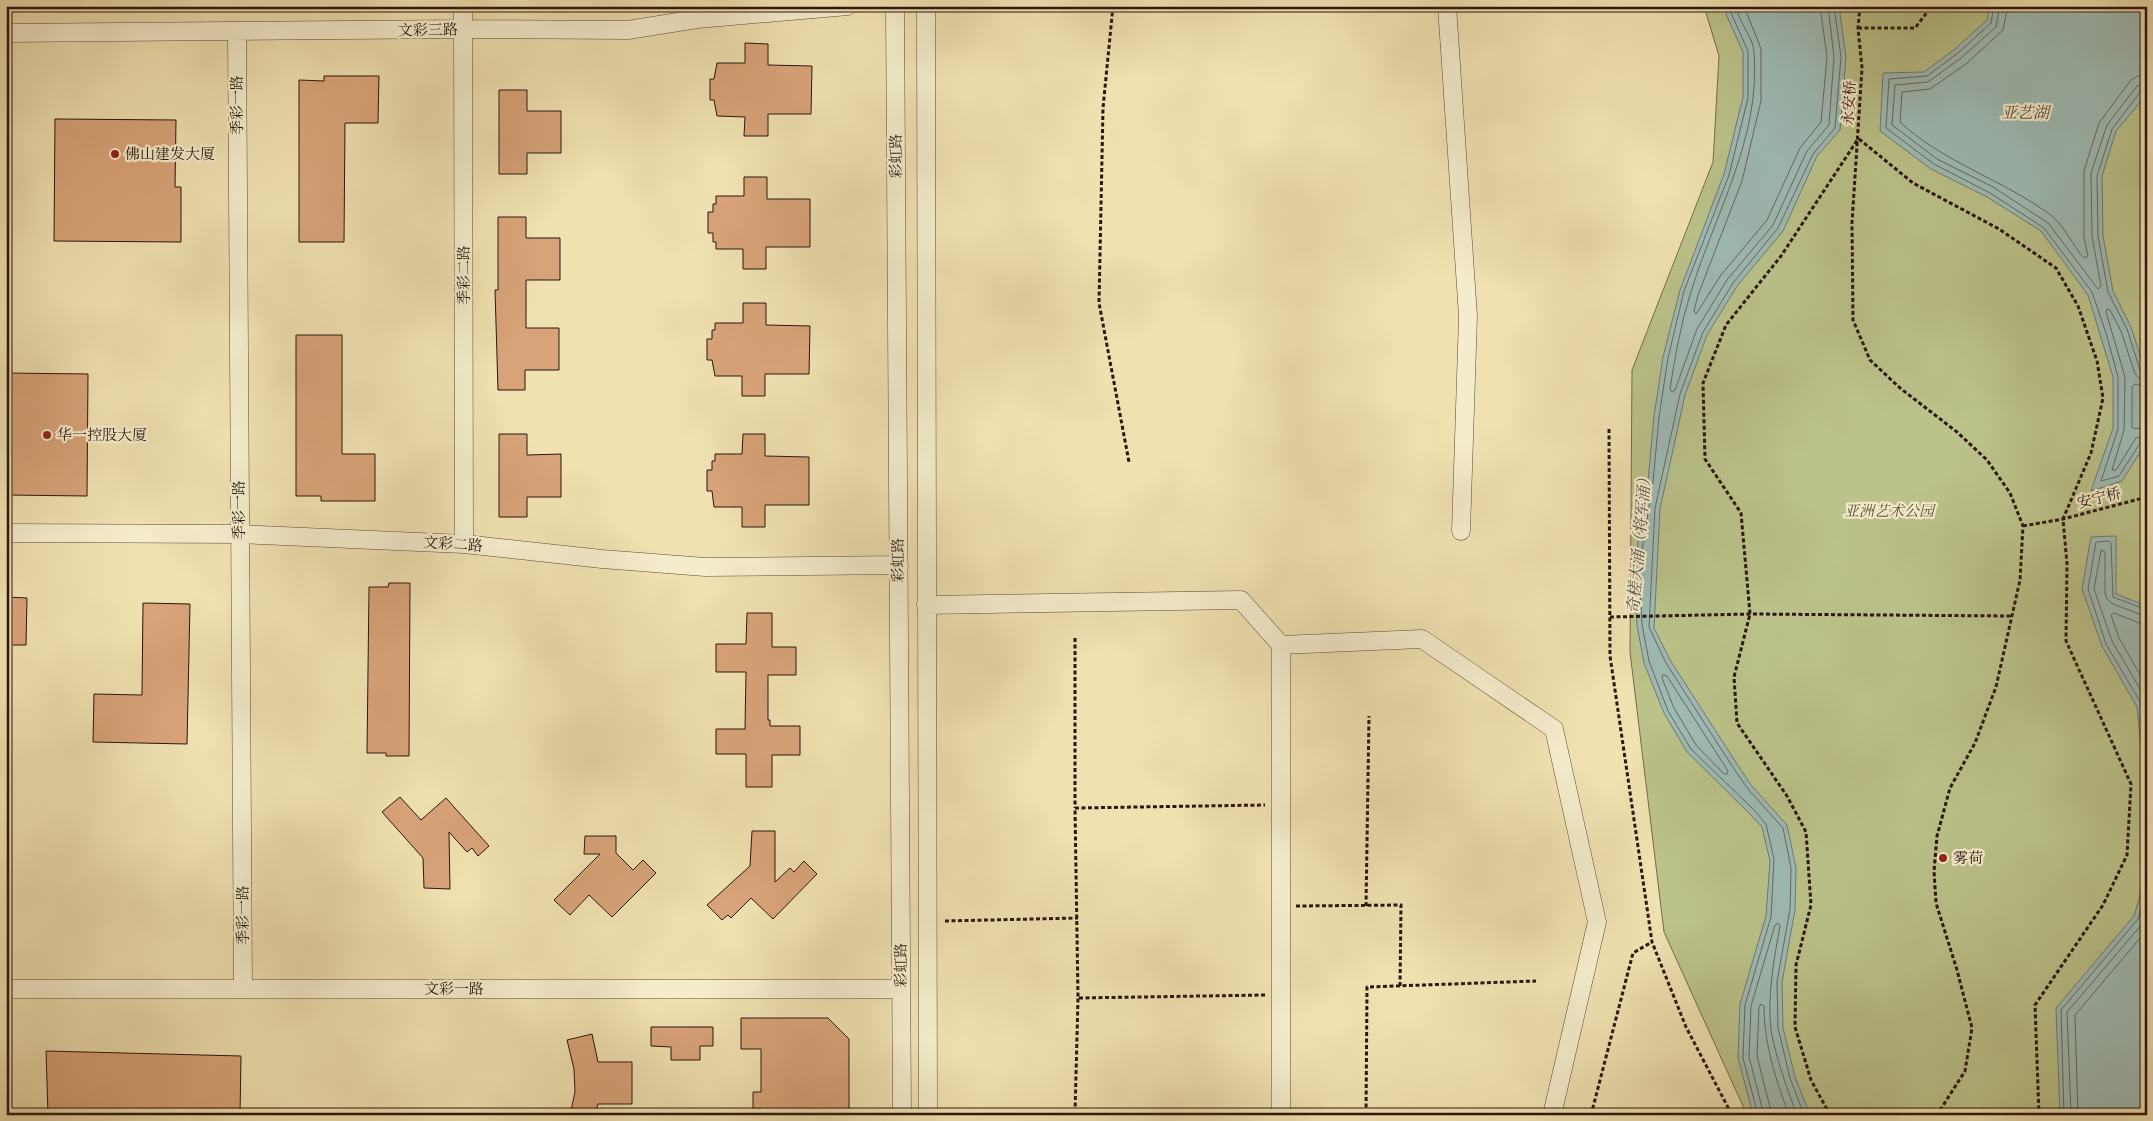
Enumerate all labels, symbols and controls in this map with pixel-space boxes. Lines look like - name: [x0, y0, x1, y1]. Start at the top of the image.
- street label: 文彩三路: [398, 20, 458, 40]
- street label: 季彩一路: [228, 75, 246, 135]
- street label: 永安桥: [1839, 80, 1859, 126]
- water label: 亚艺湖: [2001, 103, 2052, 122]
- street label: 彩虹路: [887, 133, 905, 179]
- place label: 佛山建发大厦: [125, 145, 215, 163]
- marker: 佛山建发大厦: [109, 148, 121, 160]
- street label: 季彩二路: [455, 245, 473, 305]
- place label: 华一控股大厦: [57, 426, 147, 444]
- marker: 华一控股大厦: [41, 429, 53, 441]
- water label: 奇槎大涌（将军涌）: [1623, 469, 1655, 615]
- street label: 季彩一路: [230, 480, 248, 540]
- street label: 安宁桥: [2075, 484, 2123, 512]
- park label: 亚洲艺术公园: [1844, 502, 1936, 520]
- street label: 文彩二路: [422, 533, 484, 555]
- street label: 彩虹路: [889, 537, 907, 583]
- place label: 雾荷: [1953, 849, 1983, 867]
- marker: 雾荷: [1937, 852, 1949, 864]
- street label: 季彩一路: [234, 885, 252, 945]
- street label: 彩虹路: [892, 942, 910, 988]
- street label: 文彩一路: [424, 980, 484, 998]

